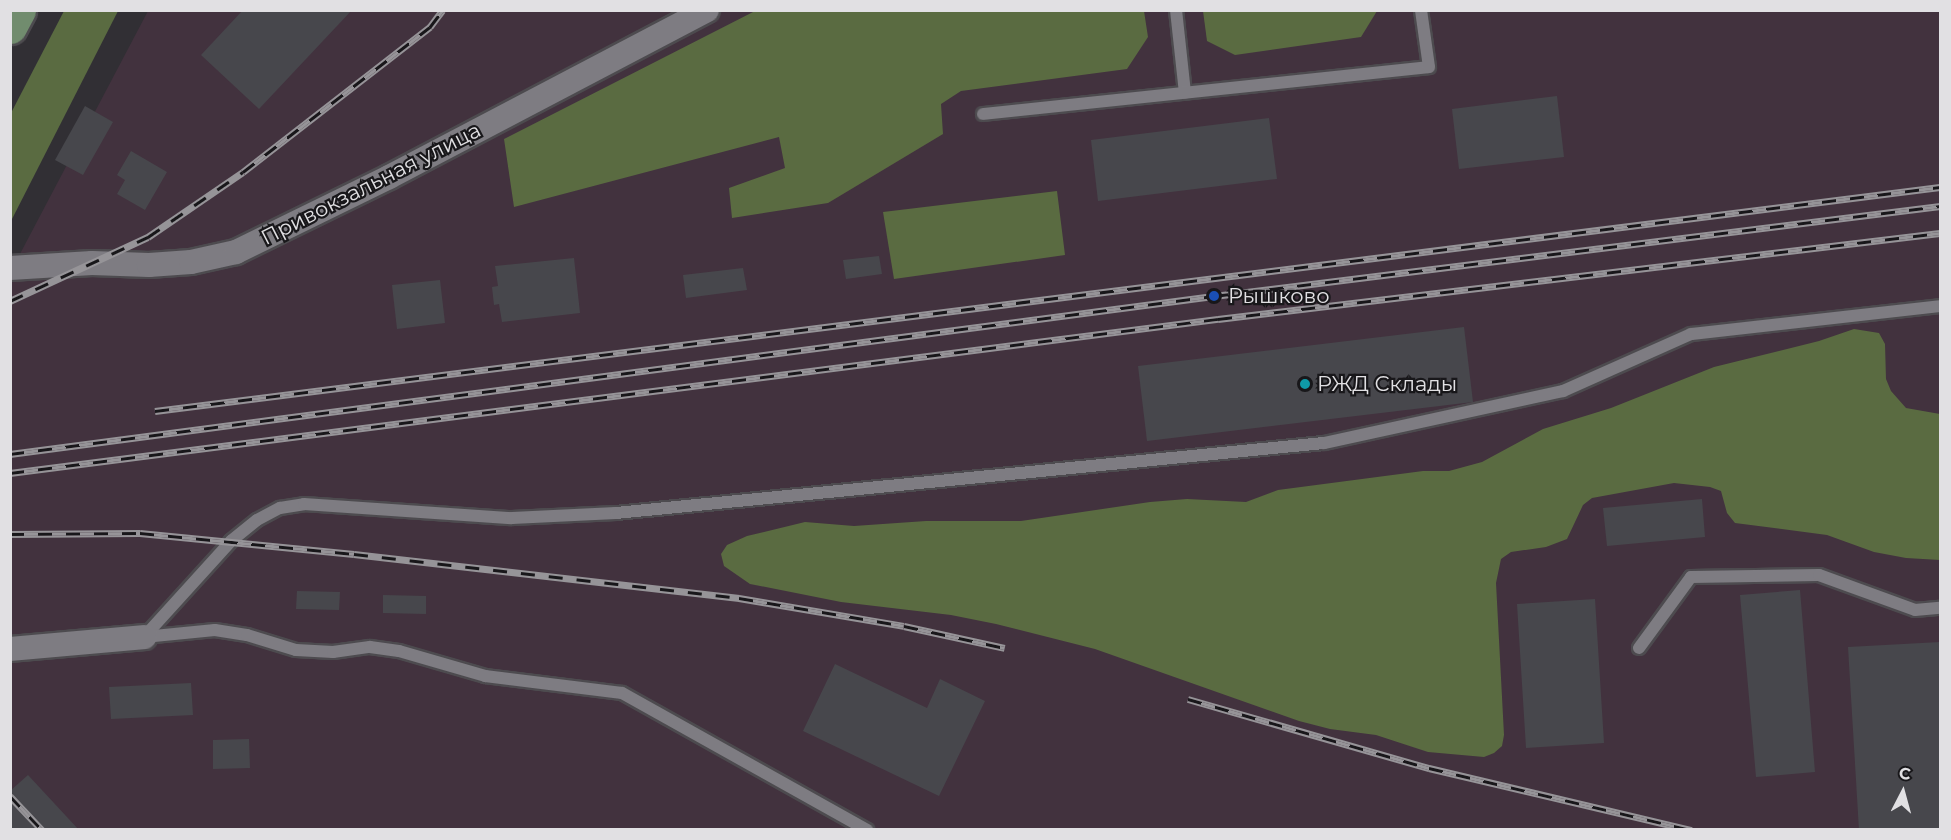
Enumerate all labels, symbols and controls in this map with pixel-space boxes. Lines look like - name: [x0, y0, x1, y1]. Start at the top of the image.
- street label: Привокзальная улица: [257, 118, 485, 250]
- place label: Рышково: [1228, 283, 1330, 309]
- marker: Рышково: [1205, 287, 1223, 305]
- place label: РЖД Склады: [1317, 371, 1457, 397]
- marker: РЖД Склады: [1298, 377, 1312, 391]
- north arrow: [1873, 762, 1933, 822]
- text: С: [1898, 764, 1912, 784]

